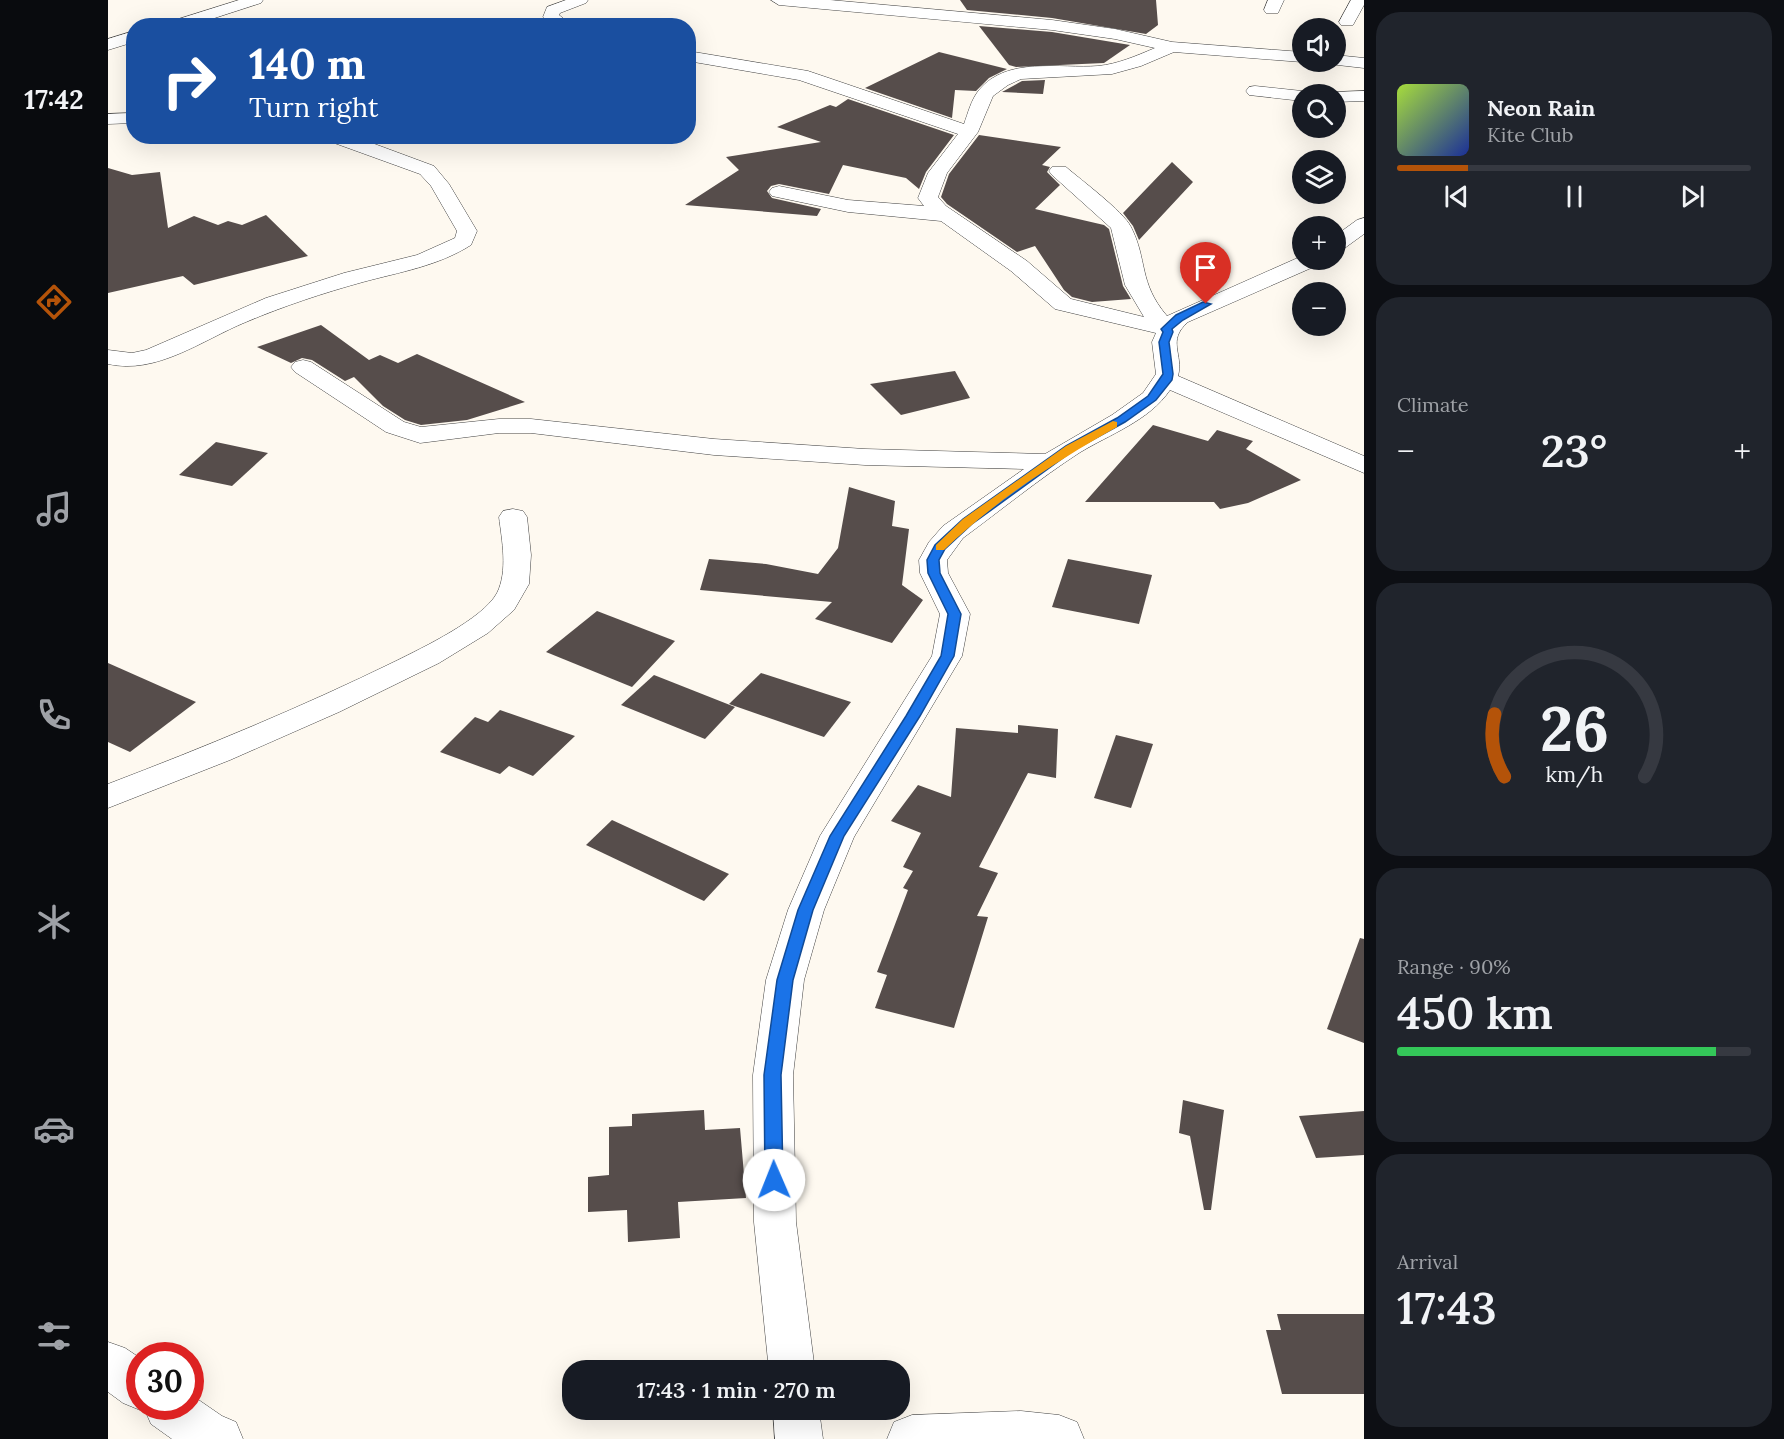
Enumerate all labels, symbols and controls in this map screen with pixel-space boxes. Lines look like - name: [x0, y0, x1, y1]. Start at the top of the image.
- map controls: [1292, 18, 1346, 336]
- button: sound: [1292, 18, 1346, 72]
- text: 140 m: [249, 37, 365, 91]
- icon: right: [150, 42, 228, 120]
- text: 17:42: [24, 82, 84, 116]
- button: search: [1292, 84, 1346, 138]
- text: Turn right: [249, 90, 378, 124]
- text: Neon Rain: [1487, 94, 1595, 122]
- text: Kite Club: [1487, 122, 1573, 147]
- button: layers: [1292, 150, 1346, 204]
- icon: previous: [1440, 180, 1473, 213]
- icon: pause: [1558, 180, 1591, 213]
- icon: next: [1676, 180, 1709, 213]
- button: +: [1292, 216, 1346, 270]
- pin: [1180, 242, 1231, 304]
- icon: arrive: [1189, 251, 1222, 284]
- icon: directions: [33, 281, 75, 323]
- button: −: [1292, 282, 1346, 336]
- text: Climate: [1397, 392, 1469, 417]
- text: 23°: [1541, 422, 1607, 479]
- text: −: [1397, 430, 1415, 472]
- text: +: [1733, 430, 1751, 472]
- icon: music: [33, 488, 75, 530]
- text: 26: [1539, 688, 1609, 768]
- icon: phone: [33, 694, 75, 736]
- text: km/h: [1545, 760, 1603, 788]
- icon: climate: [33, 901, 75, 943]
- text: Range · 90%: [1397, 954, 1511, 979]
- text: 450 km: [1397, 984, 1553, 1041]
- icon: car: [33, 1108, 75, 1150]
- position arrow: [742, 1148, 806, 1212]
- text: Arrival: [1397, 1249, 1458, 1274]
- text: 17:43: [1397, 1279, 1497, 1336]
- icon: filters: [33, 1315, 75, 1357]
- speed limit sign: 30: [126, 1342, 204, 1420]
- text: 17:43 · 1 min · 270 m: [637, 1376, 835, 1404]

